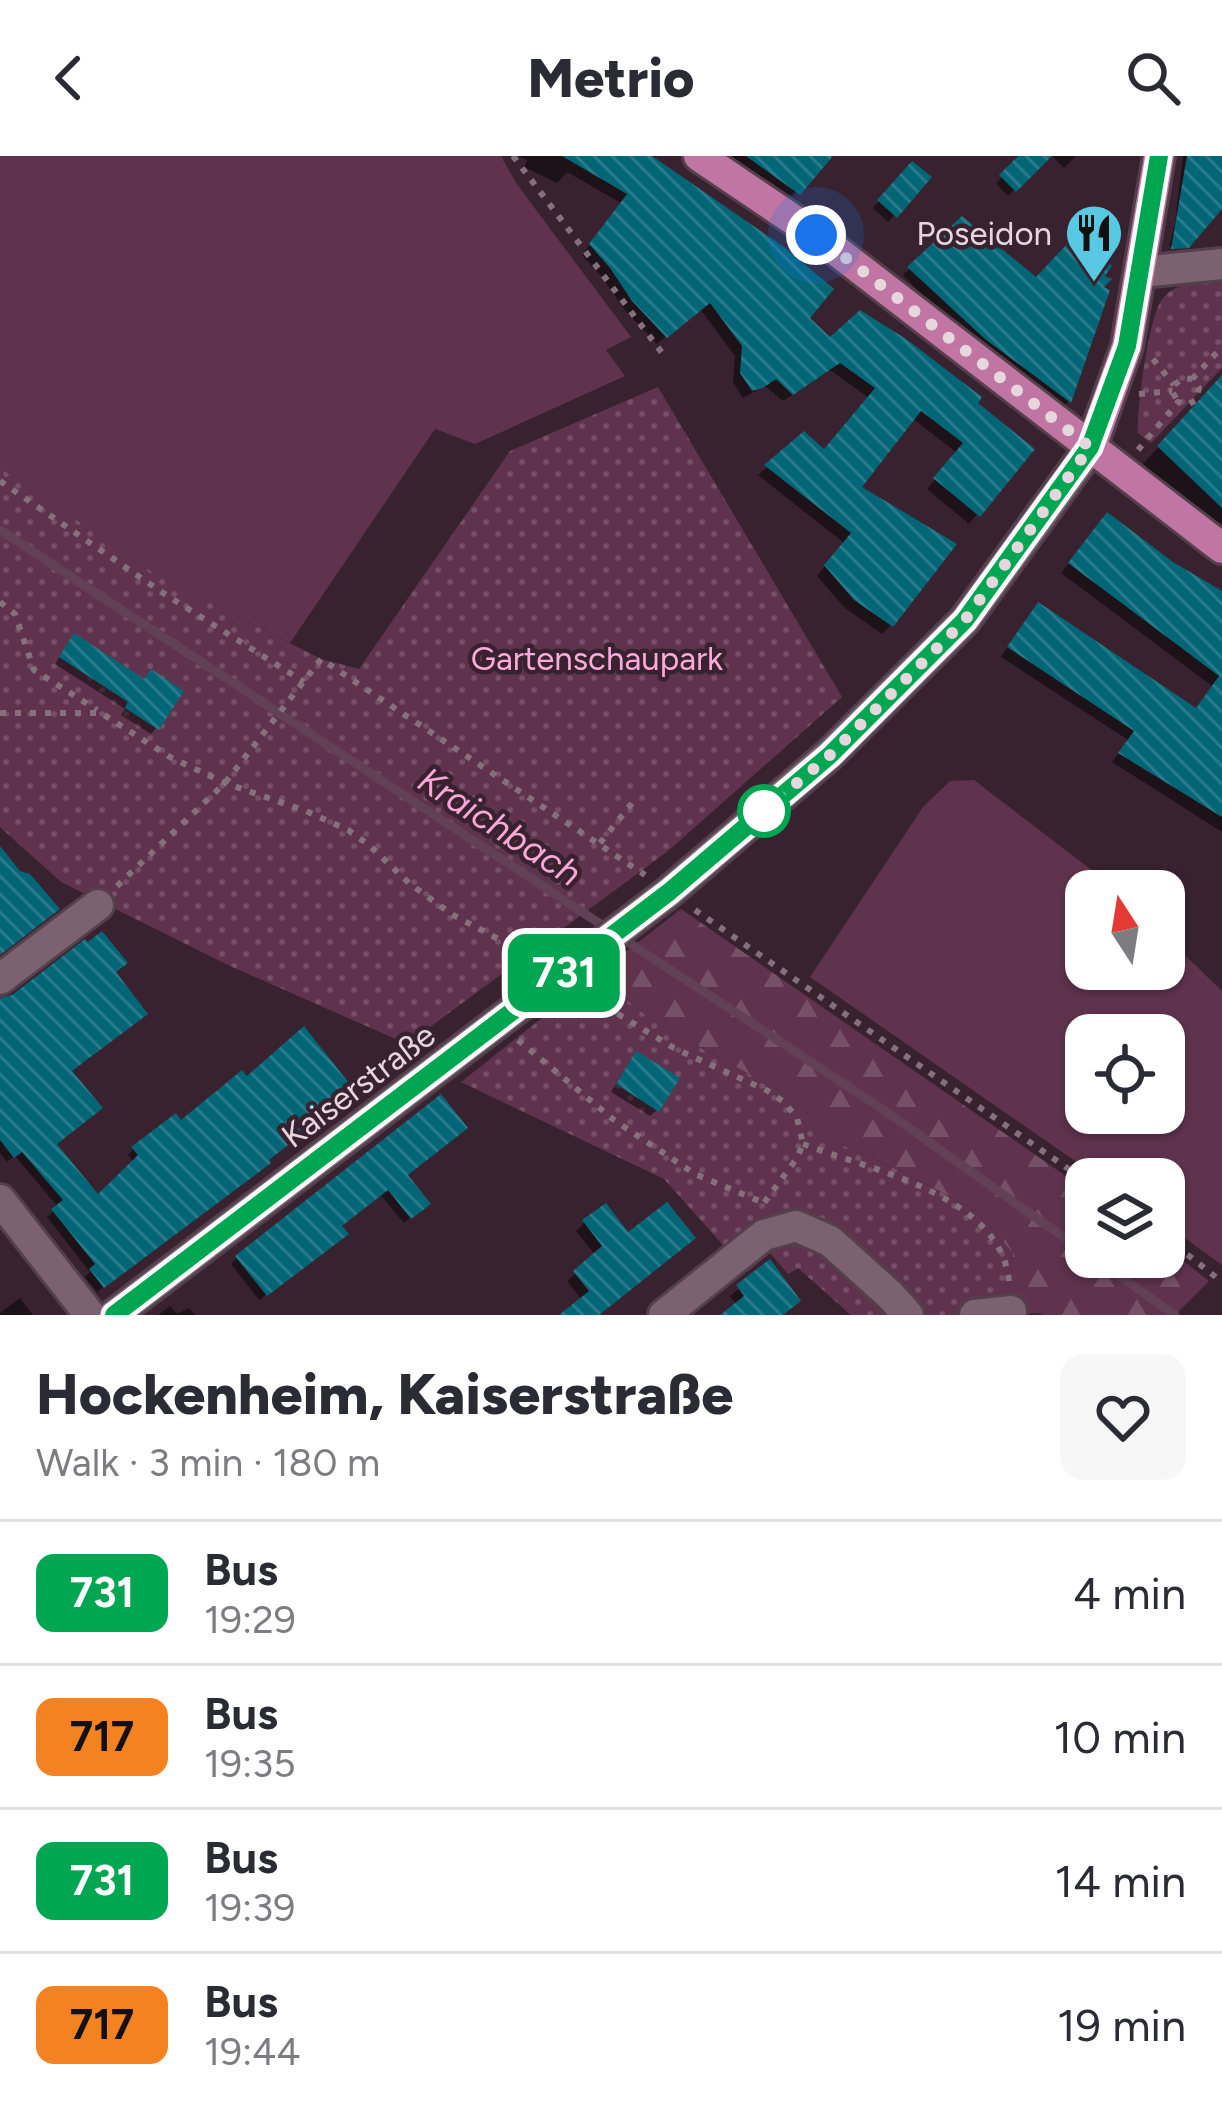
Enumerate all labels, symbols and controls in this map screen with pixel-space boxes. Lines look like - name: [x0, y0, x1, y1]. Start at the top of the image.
- icon: back: [36, 45, 102, 111]
- icon: search: [1120, 45, 1186, 111]
- text: Metrio: [527, 46, 695, 111]
- restaurant icon: Poseidon: [1063, 202, 1125, 284]
- your location: [786, 205, 846, 265]
- place label: Poseidon: [916, 214, 1052, 253]
- park label: Gartenschaupark: [471, 639, 723, 678]
- water label: Kraichbach: [410, 758, 589, 895]
- unlabelled marker: [739, 786, 789, 836]
- north arrow: [1065, 870, 1185, 990]
- map controls: [1065, 870, 1185, 1278]
- line badge: 731: [495, 934, 633, 1012]
- text: 731: [532, 947, 596, 998]
- button: locate: [1065, 1014, 1185, 1134]
- street label: Kaiserstraße: [274, 1015, 442, 1156]
- button: layers: [1065, 1158, 1185, 1278]
- button: heart: [1060, 1354, 1186, 1480]
- text: Hockenheim, Kaiserstraße: [36, 1360, 733, 1428]
- text: Walk · 3 min · 180 m: [36, 1439, 380, 1486]
- text: Bus: [204, 1542, 278, 1596]
- text: 4 min: [1073, 1566, 1186, 1620]
- text: 731: [70, 1567, 134, 1618]
- text: 19:29: [204, 1596, 296, 1643]
- text: Bus: [204, 1686, 278, 1740]
- text: 10 min: [1054, 1710, 1186, 1764]
- text: 717: [70, 1711, 134, 1762]
- text: 19:35: [204, 1740, 296, 1787]
- text: Bus: [204, 1830, 278, 1884]
- text: 14 min: [1055, 1854, 1186, 1908]
- text: 731: [70, 1855, 134, 1906]
- text: 19:39: [204, 1884, 295, 1931]
- text: Bus: [204, 1974, 278, 2028]
- text: 19 min: [1057, 1998, 1186, 2052]
- text: 717: [70, 1999, 134, 2050]
- text: 19:44: [204, 2028, 301, 2075]

